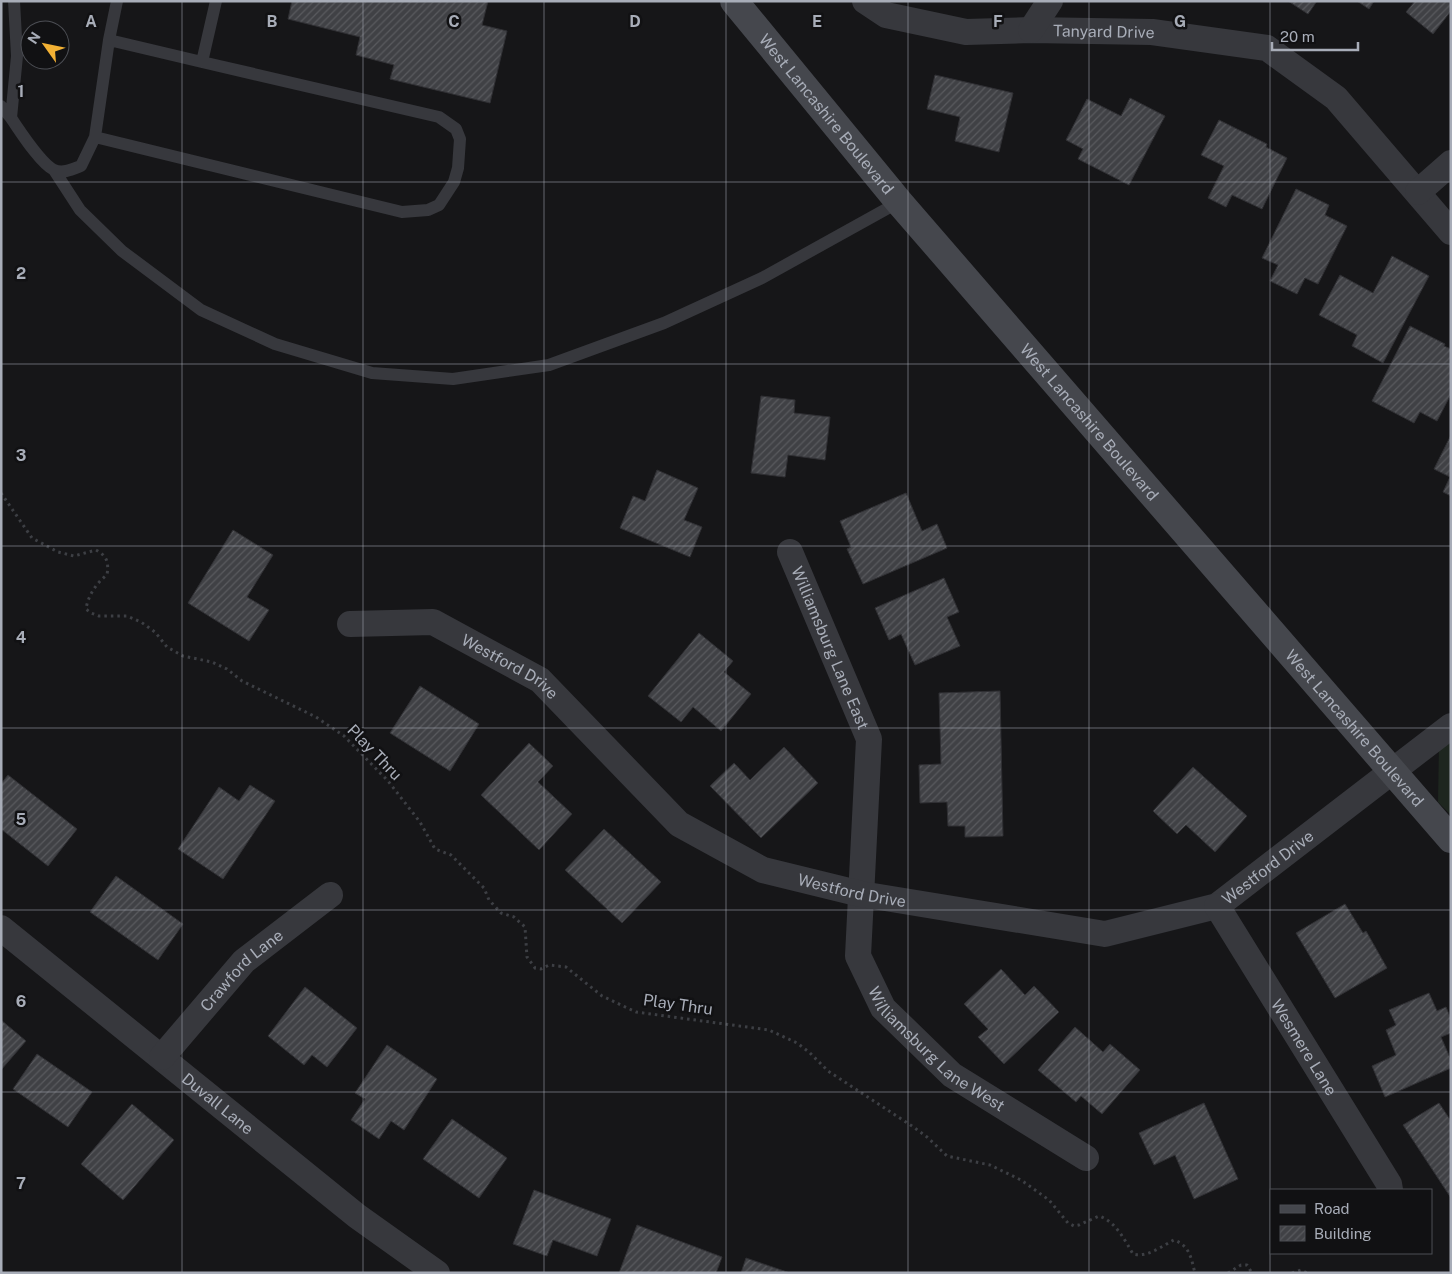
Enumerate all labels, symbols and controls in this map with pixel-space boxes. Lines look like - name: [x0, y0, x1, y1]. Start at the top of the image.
- text: A: [85, 12, 97, 31]
- text: B: [267, 12, 278, 31]
- text: C: [448, 12, 460, 31]
- text: D: [629, 12, 641, 31]
- text: E: [812, 12, 822, 31]
- text: F: [993, 12, 1003, 31]
- text: G: [1174, 12, 1186, 31]
- north arrow: [20, 20, 70, 70]
- scale bar: [1272, 20, 1358, 52]
- street label: Tanyard Drive: [1053, 21, 1155, 42]
- text: 20 m: [1280, 28, 1315, 45]
- text: N: [24, 29, 44, 47]
- street label: West Lancashire Boulevard: [755, 30, 898, 198]
- text: 1: [18, 82, 24, 101]
- text: 2: [16, 264, 26, 283]
- street label: West Lancashire Boulevard: [1016, 340, 1162, 505]
- text: 3: [16, 446, 26, 465]
- street label: Williamsburg Lane East: [787, 564, 873, 732]
- text: 4: [16, 628, 27, 647]
- street label: Westford Drive: [458, 630, 562, 703]
- street label: West Lancashire Boulevard: [1281, 646, 1428, 811]
- street label: Play Thru: [343, 720, 406, 784]
- text: 5: [16, 810, 27, 829]
- street label: Westford Drive: [1218, 826, 1317, 909]
- street label: Westford Drive: [796, 870, 907, 911]
- street label: Crawford Lane: [196, 926, 287, 1015]
- street label: Williamsburg Lane West: [864, 984, 1008, 1115]
- street label: Play Thru: [642, 990, 714, 1019]
- text: 6: [16, 992, 26, 1011]
- street label: Wesmere Lane: [1267, 996, 1341, 1099]
- street label: Duvall Lane: [178, 1069, 257, 1139]
- text: 7: [16, 1174, 26, 1193]
- legend: [1270, 1189, 1432, 1254]
- text: Road: [1314, 1200, 1350, 1217]
- text: Building: [1314, 1225, 1372, 1242]

